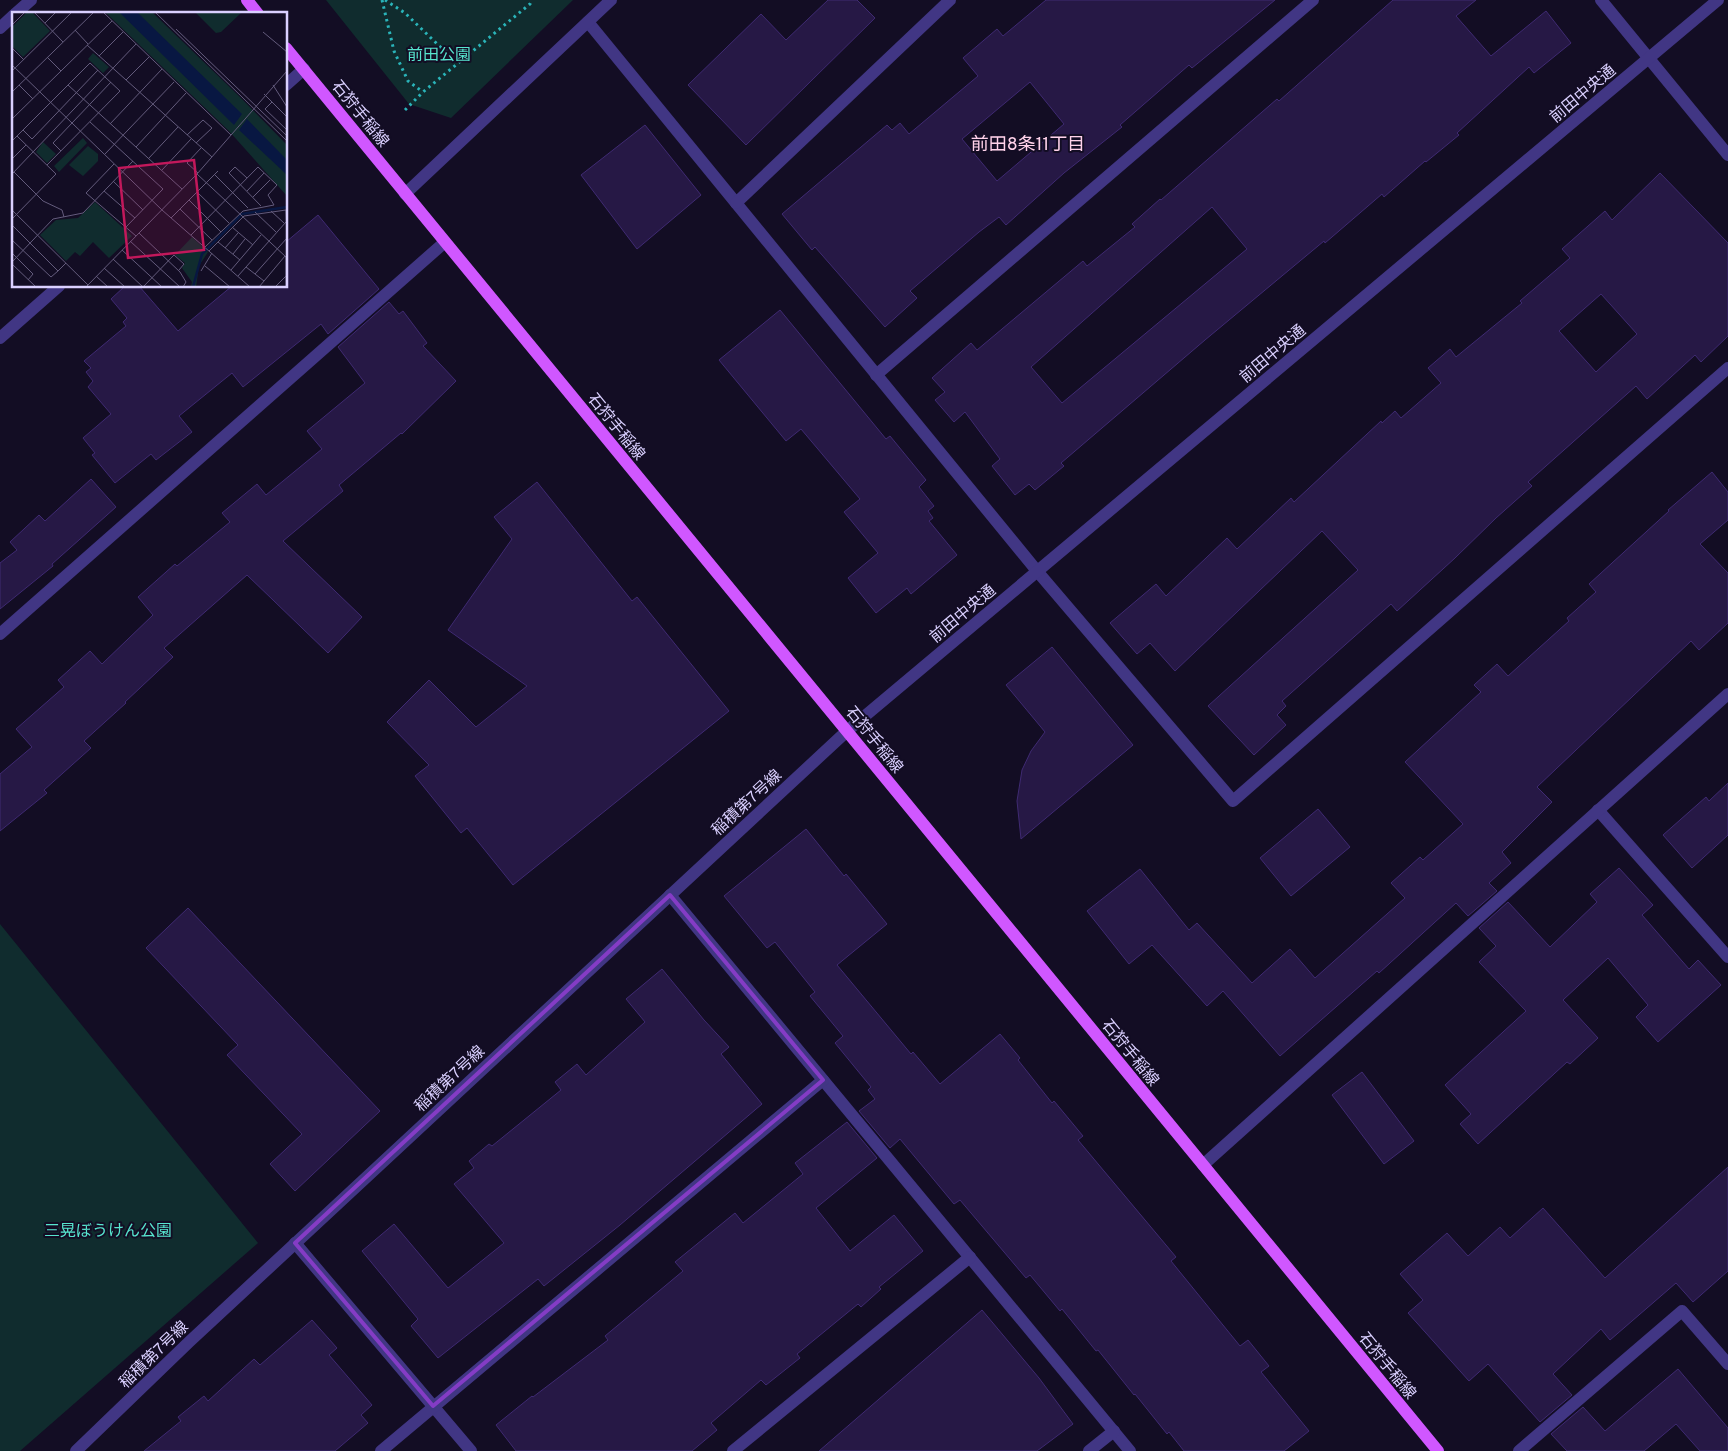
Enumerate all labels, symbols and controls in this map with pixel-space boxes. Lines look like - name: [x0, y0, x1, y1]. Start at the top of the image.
- inset map: [12, 12, 288, 288]
- park label: 前田公園: [407, 46, 471, 66]
- street label: 前田中央通: [1546, 61, 1620, 128]
- street label: 石狩手稲線: [326, 77, 392, 152]
- district label: 前田8条11丁目: [971, 134, 1085, 157]
- street label: 前田中央通: [1236, 321, 1310, 388]
- street label: 石狩手稲線: [582, 390, 648, 465]
- street label: 前田中央通: [926, 581, 1000, 648]
- street label: 石狩手稲線: [840, 703, 906, 778]
- street label: 稲積第7号線: [708, 766, 786, 841]
- street label: 石狩手稲線: [1096, 1016, 1162, 1091]
- street label: 稲積第7号線: [411, 1042, 489, 1117]
- park label: 三晃ぼうけん公園: [44, 1222, 172, 1242]
- street label: 稲積第7号線: [116, 1318, 193, 1393]
- street label: 石狩手稲線: [1353, 1329, 1419, 1404]

